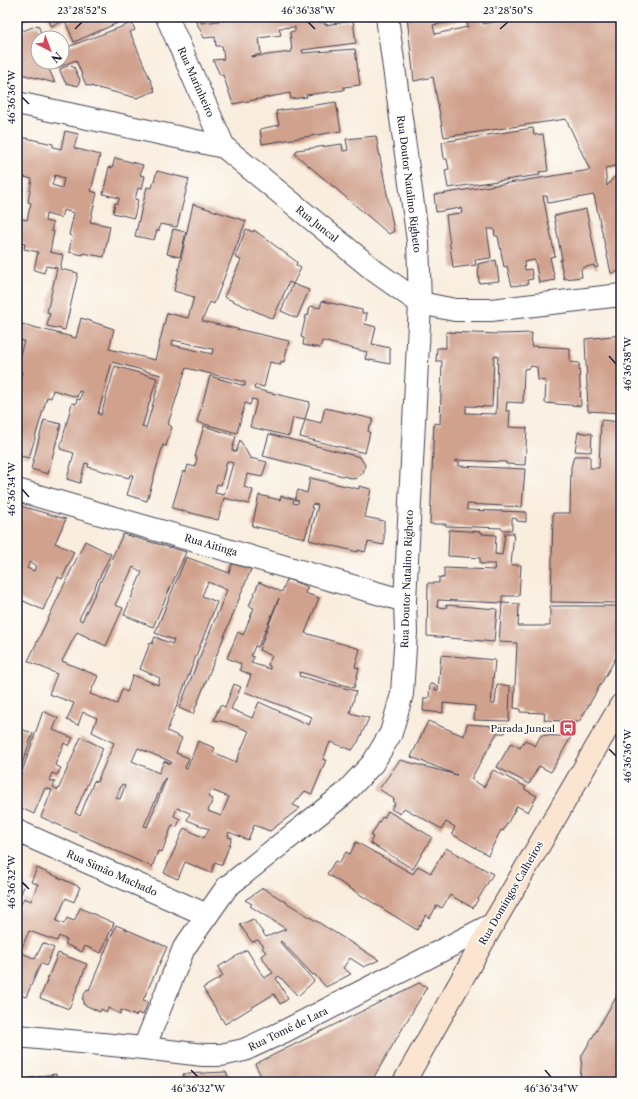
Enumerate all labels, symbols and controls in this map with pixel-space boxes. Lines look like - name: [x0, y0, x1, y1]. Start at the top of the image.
- text: 23°28'52"S: [57, 4, 107, 17]
- text: 46°36'38"W: [281, 4, 336, 17]
- text: 23°28'50"S: [483, 4, 533, 17]
- north arrow: [30, 30, 70, 70]
- street label: Rua Marinheiro: [175, 45, 217, 119]
- text: N: [48, 49, 65, 66]
- text: 46°36'36"W: [5, 69, 18, 124]
- street label: Rua Doutor Natalino Righeto: [394, 115, 424, 253]
- street label: Rua Juncal: [293, 203, 341, 245]
- text: 46°36'38"W: [621, 336, 634, 391]
- text: 46°36'34"W: [5, 461, 18, 516]
- street label: Rua Doutor Natalino Righeto: [398, 510, 416, 648]
- street label: Rua Aitinga: [183, 531, 240, 559]
- bus stop icon: Parada Juncal: [558, 718, 578, 738]
- place label: Parada Juncal: [491, 722, 555, 735]
- text: 46°36'36"W: [621, 728, 634, 783]
- street label: Rua Domingos Calheiros: [476, 839, 546, 947]
- street label: Rua Simão Machado: [65, 847, 159, 899]
- text: 46°36'32"W: [5, 854, 18, 909]
- street label: Rua Tomé de Lara: [246, 1004, 331, 1054]
- text: 46°36'32"W: [171, 1082, 226, 1095]
- text: 46°36'34"W: [524, 1082, 579, 1095]

